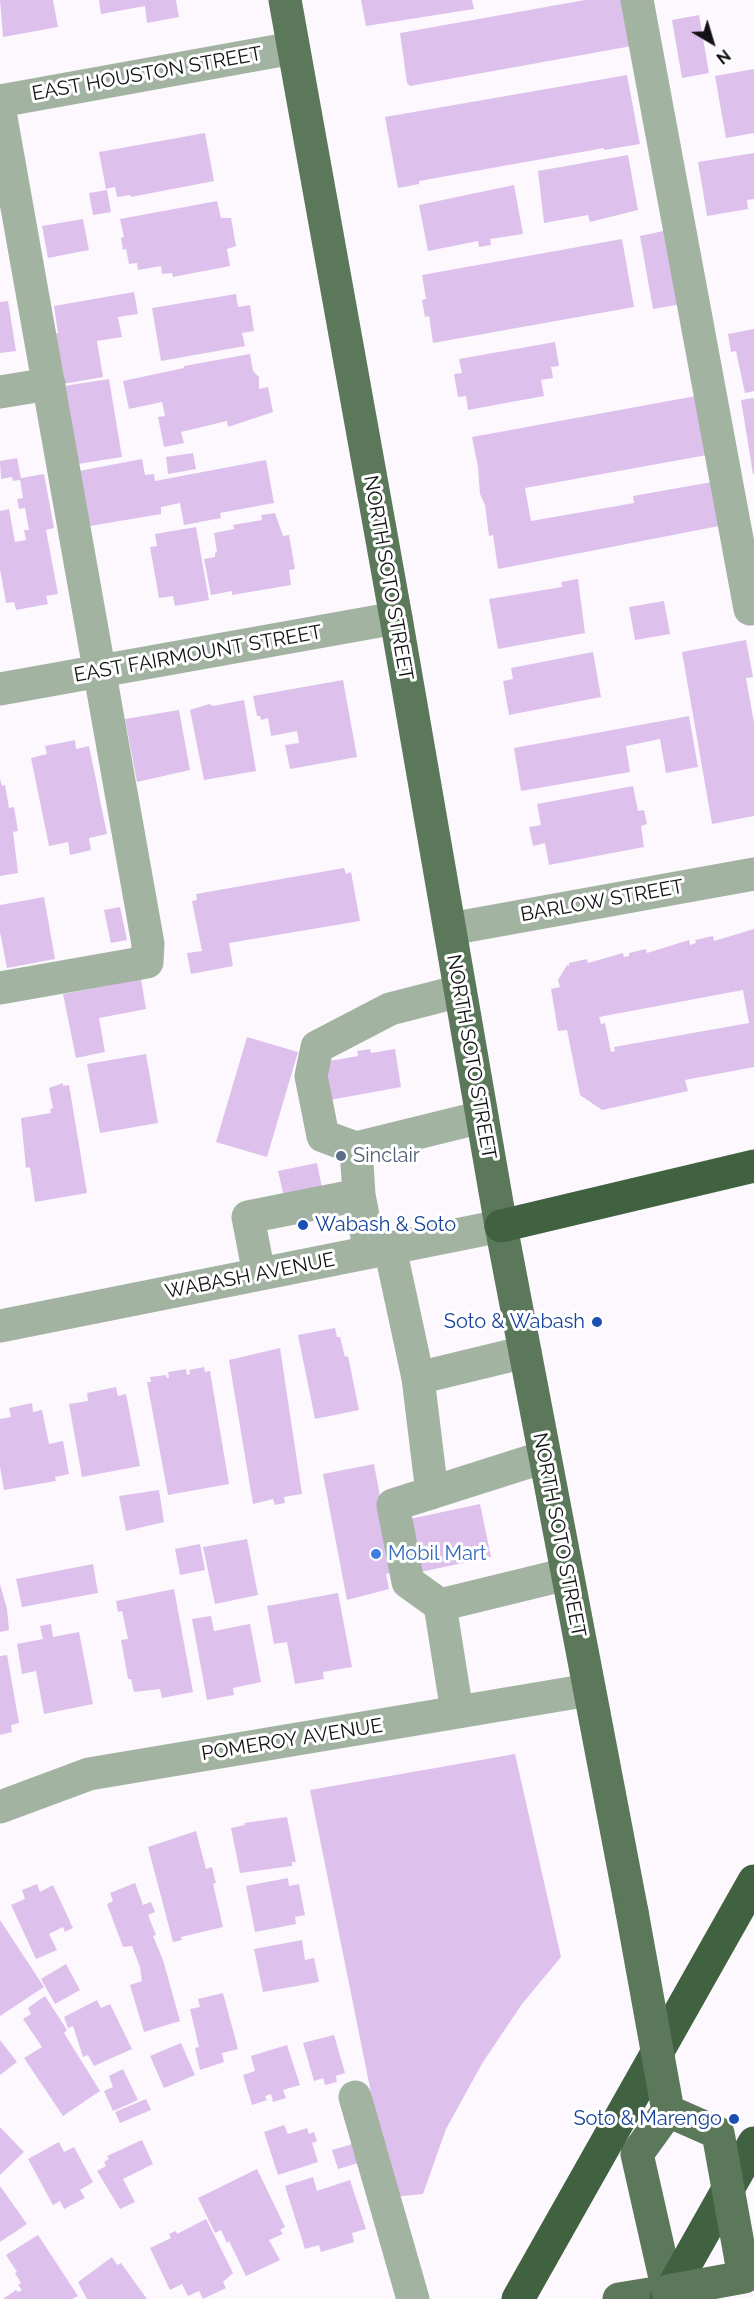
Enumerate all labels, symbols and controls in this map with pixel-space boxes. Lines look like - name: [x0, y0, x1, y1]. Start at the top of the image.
- north arrow: [682, 12, 742, 72]
- street label: EAST HOUSTON STREET: [30, 42, 264, 106]
- text: N: [713, 45, 734, 68]
- street label: NORTH SOTO STREET: [358, 474, 418, 682]
- street label: EAST FAIRMOUNT STREET: [72, 620, 324, 688]
- street label: BARLOW STREET: [519, 875, 685, 927]
- street label: NORTH SOTO STREET: [441, 953, 501, 1161]
- place label: Sinclair: [353, 1144, 420, 1168]
- marker: Sinclair: [334, 1149, 348, 1163]
- place label: Wabash & Soto: [315, 1213, 456, 1237]
- marker: Wabash & Soto: [296, 1218, 310, 1232]
- street label: WABASH AVENUE: [163, 1248, 337, 1304]
- place label: Soto & Wabash: [444, 1310, 585, 1334]
- marker: Soto & Wabash: [590, 1315, 604, 1329]
- street label: NORTH SOTO STREET: [527, 1431, 591, 1639]
- place label: Mobil Mart: [388, 1542, 487, 1566]
- marker: Mobil Mart: [369, 1547, 383, 1561]
- street label: POMEROY AVENUE: [200, 1714, 384, 1766]
- place label: Soto & Marengo: [573, 2107, 722, 2131]
- marker: Soto & Marengo: [727, 2112, 741, 2126]

